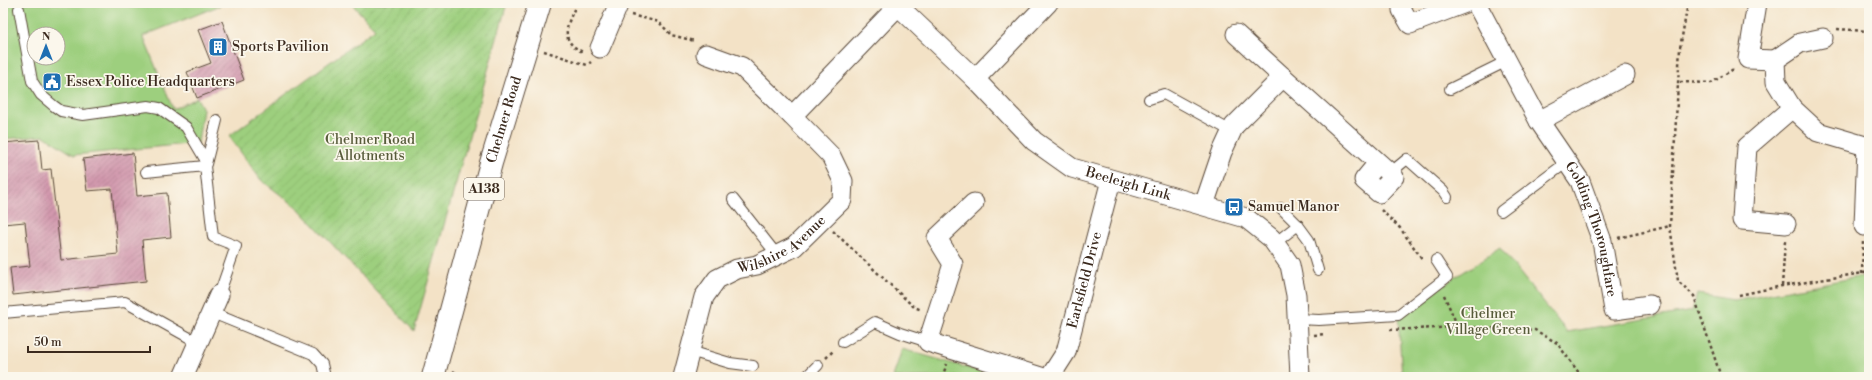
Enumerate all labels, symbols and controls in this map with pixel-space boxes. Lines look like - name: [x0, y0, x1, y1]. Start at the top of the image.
- north arrow: [26, 26, 66, 66]
- text: N: [42, 30, 51, 44]
- building icon: Sports Pavilion: [207, 36, 229, 58]
- place label: Sports Pavilion: [232, 38, 329, 56]
- public building icon: Essex Police Headquarters: [41, 71, 63, 93]
- place label: Essex Police Headquarters: [66, 73, 235, 91]
- street label: Chelmer Road: [482, 74, 526, 165]
- park label: Chelmer Road Allotments: [325, 131, 415, 165]
- street label: Golding Thoroughfare: [1561, 158, 1621, 298]
- street label: Beeleigh Link: [1082, 163, 1174, 205]
- road number: A138: [464, 178, 504, 200]
- bus stop icon: Samuel Manor: [1223, 196, 1245, 218]
- place label: Samuel Manor: [1248, 198, 1339, 216]
- street label: Wilshire Avenue: [735, 212, 830, 278]
- street label: Earlsfield Drive: [1064, 230, 1106, 330]
- park label: Chelmer Village Green: [1445, 305, 1531, 339]
- scale bar: [28, 328, 150, 354]
- text: 50 m: [34, 335, 62, 350]

